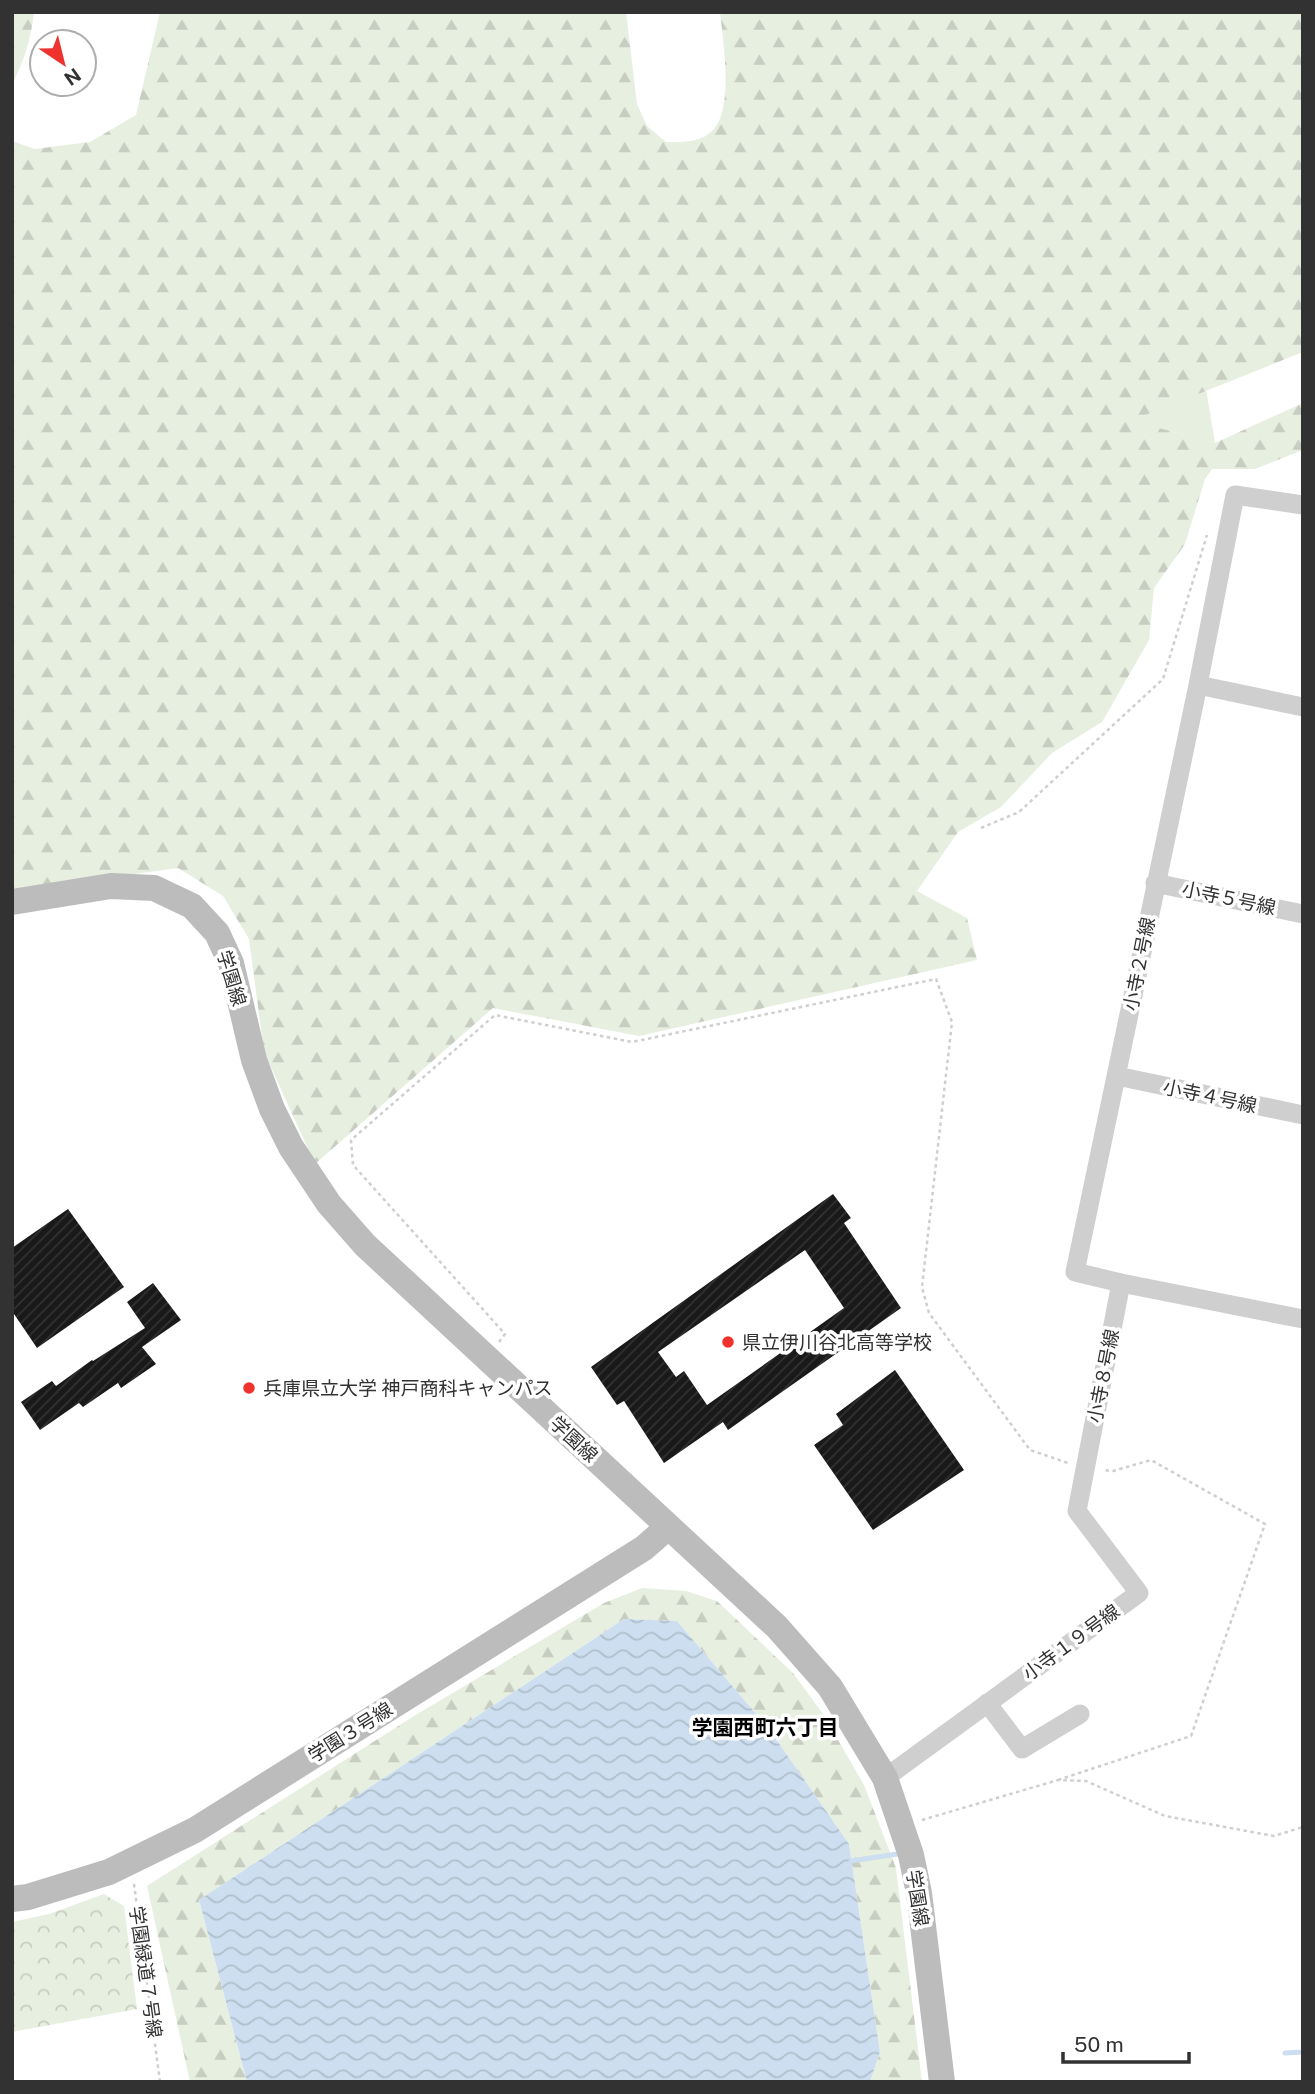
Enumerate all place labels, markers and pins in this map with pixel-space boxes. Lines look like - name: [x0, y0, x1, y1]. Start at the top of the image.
- place label: 県立伊川谷北高等学校: [742, 1331, 932, 1353]
- marker: 県立伊川谷北高等学校: [720, 1334, 736, 1350]
- place label: 兵庫県立大学 神戸商科キャンパス: [263, 1377, 553, 1399]
- marker: 兵庫県立大学 神戸商科キャンパス: [241, 1380, 257, 1396]

